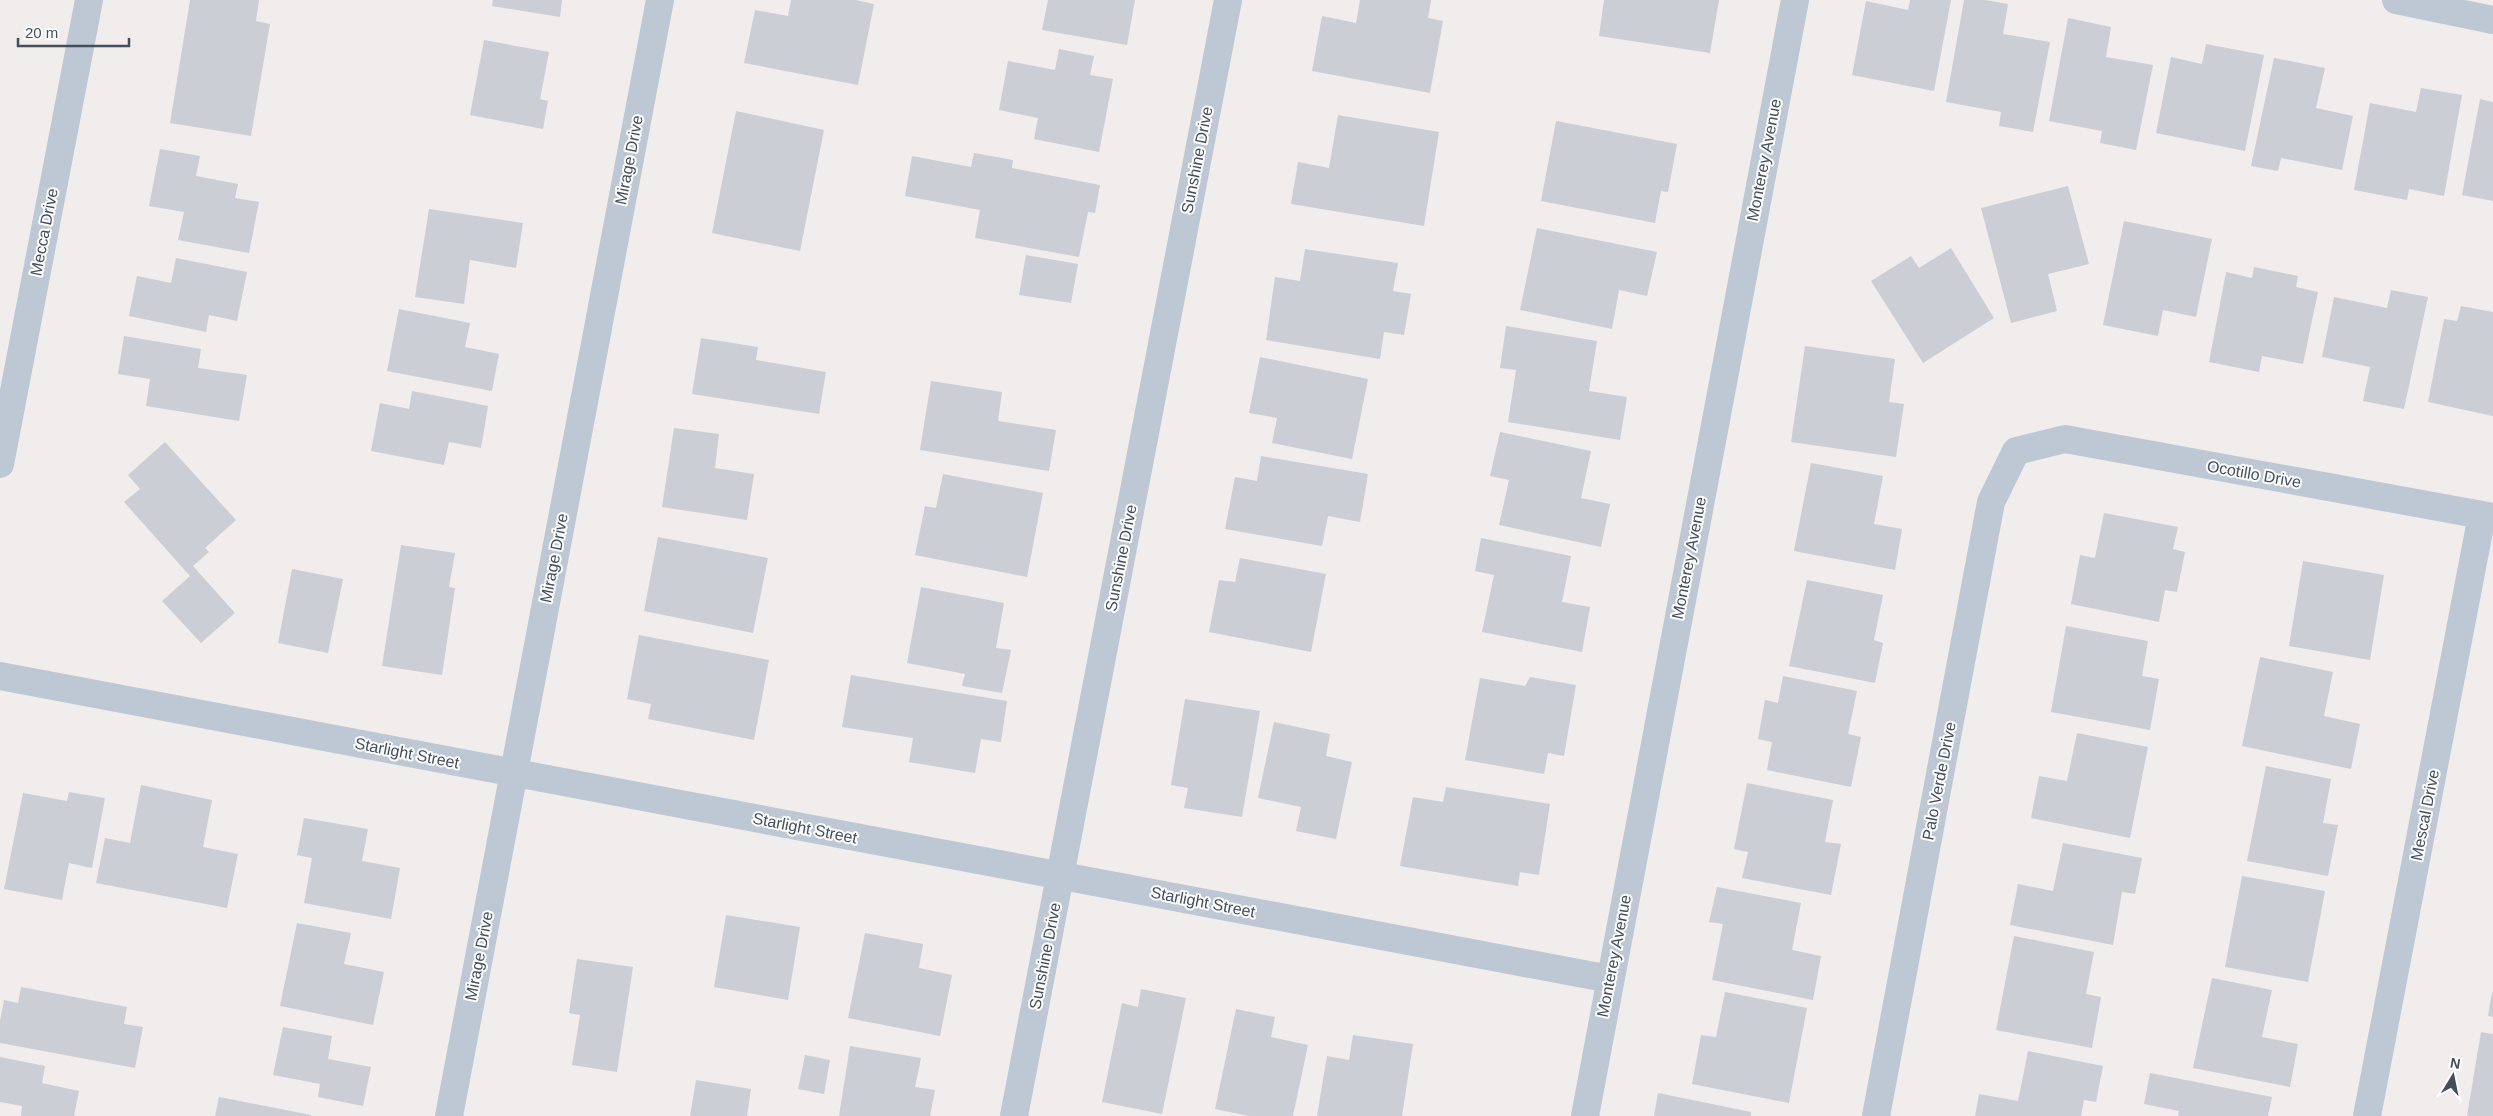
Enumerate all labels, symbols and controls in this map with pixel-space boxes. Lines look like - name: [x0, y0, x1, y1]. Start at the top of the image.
- scale bar: [18, 15, 129, 47]
- text: 20 m: [25, 24, 58, 41]
- street label: Monterey Avenue: [1744, 97, 1784, 223]
- street label: Sunshine Drive: [1178, 105, 1216, 215]
- street label: Mirage Drive: [612, 114, 646, 206]
- street label: Mecca Drive: [27, 187, 61, 277]
- street label: Ocotillo Drive: [2206, 457, 2302, 491]
- street label: Monterey Avenue: [1669, 495, 1709, 621]
- street label: Sunshine Drive: [1102, 503, 1140, 613]
- street label: Mirage Drive: [537, 512, 571, 604]
- street label: Palo Verde Drive: [1919, 720, 1959, 842]
- street label: Starlight Street: [353, 735, 461, 772]
- street label: Mescal Drive: [2408, 768, 2442, 862]
- street label: Starlight Street: [751, 810, 859, 847]
- street label: Starlight Street: [1149, 884, 1257, 921]
- street label: Monterey Avenue: [1594, 893, 1634, 1019]
- street label: Sunshine Drive: [1026, 901, 1064, 1011]
- street label: Mirage Drive: [462, 910, 496, 1002]
- north arrow: [2428, 1051, 2478, 1101]
- text: N: [2449, 1054, 2462, 1072]

